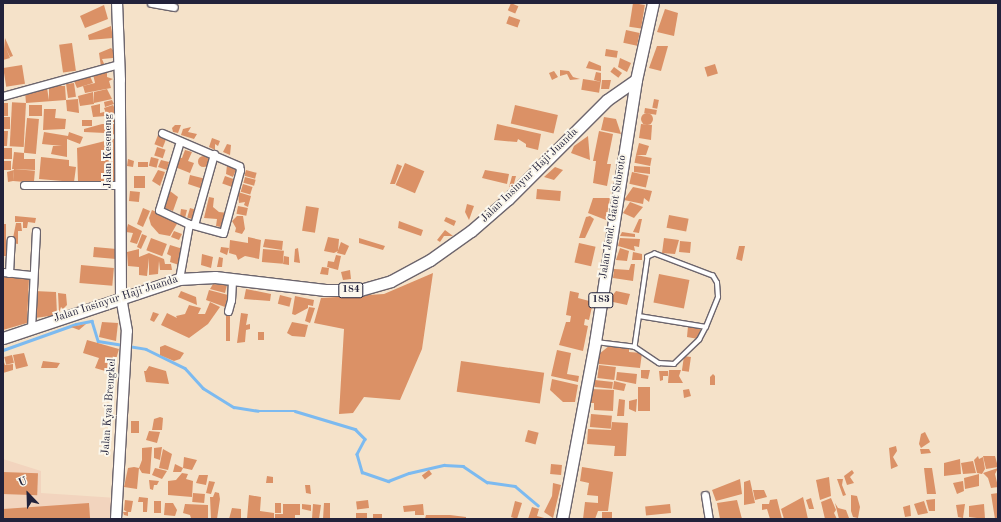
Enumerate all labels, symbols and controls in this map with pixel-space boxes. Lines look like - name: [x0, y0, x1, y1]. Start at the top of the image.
- street label: Jalan Keseneng: [102, 114, 116, 188]
- street label: Jalan Insinyur Haji Juanda: [479, 126, 581, 226]
- street label: Jalan Jend. Gatot Subroto: [598, 154, 630, 280]
- street label: Jalan Insinyur Haji Juanda: [52, 274, 180, 326]
- road number: 184: [338, 282, 364, 298]
- road number: 183: [588, 292, 614, 308]
- street label: Jalan Kyai Brengkel: [100, 358, 120, 456]
- north arrow: [8, 474, 48, 514]
- text: U: [17, 476, 29, 489]

